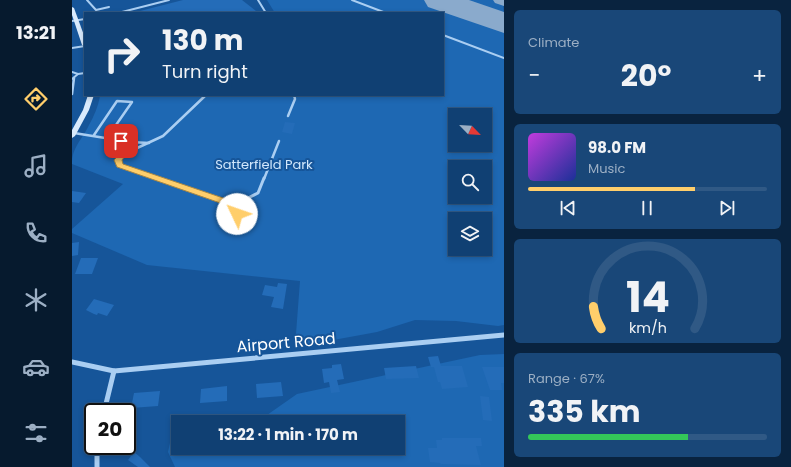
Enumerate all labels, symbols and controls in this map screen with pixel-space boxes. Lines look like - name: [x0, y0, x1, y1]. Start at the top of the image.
- text: 13:21: [16, 20, 56, 45]
- text: 130 m: [162, 21, 243, 60]
- icon: right: [96, 28, 148, 80]
- text: Climate: [528, 33, 579, 52]
- text: 20°: [621, 54, 671, 97]
- text: Turn right: [162, 59, 248, 84]
- text: −: [528, 60, 540, 91]
- text: +: [752, 60, 767, 91]
- icon: directions: [22, 85, 50, 113]
- north arrow: [448, 108, 492, 152]
- map controls: [448, 108, 492, 256]
- pin: [104, 124, 138, 158]
- icon: arrive: [110, 130, 132, 152]
- text: 98.0 FM: [588, 137, 646, 158]
- icon: music: [22, 152, 50, 180]
- park label: Satterfield Park: [215, 155, 313, 174]
- text: Music: [588, 159, 625, 178]
- button: search: [448, 160, 492, 204]
- position arrow: [216, 193, 258, 235]
- icon: previous: [557, 197, 579, 219]
- icon: pause: [636, 197, 658, 219]
- icon: next: [716, 197, 738, 219]
- button: layers: [448, 212, 492, 256]
- icon: phone: [22, 219, 50, 247]
- text: 14: [626, 267, 669, 326]
- icon: climate: [22, 286, 50, 314]
- text: km/h: [628, 317, 667, 337]
- street label: Airport Road: [236, 327, 337, 358]
- icon: car: [22, 353, 50, 381]
- text: Range · 67%: [528, 369, 605, 388]
- text: 335 km: [528, 390, 640, 433]
- speed limit sign: 20: [84, 403, 136, 455]
- icon: filters: [22, 419, 50, 447]
- text: 13:22 · 1 min · 170 m: [218, 424, 358, 445]

